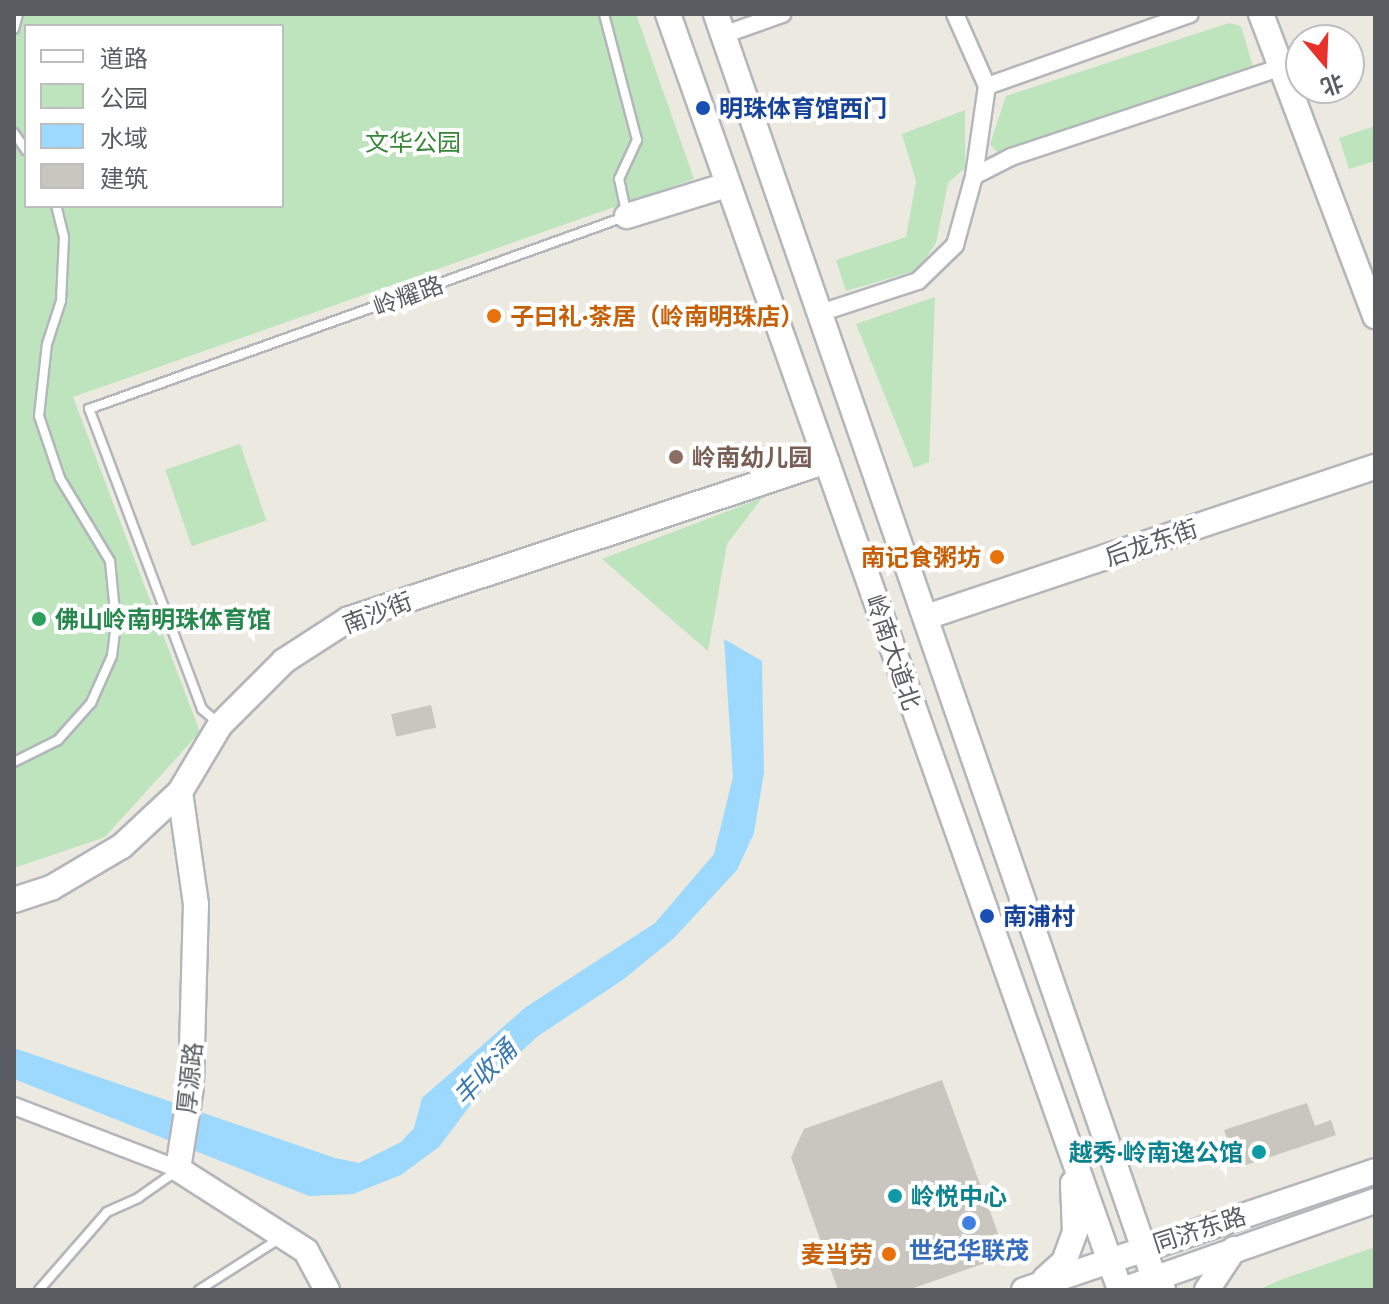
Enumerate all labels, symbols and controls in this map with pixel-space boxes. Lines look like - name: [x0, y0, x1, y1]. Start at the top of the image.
- legend: [24, 24, 284, 208]
- north arrow: [1285, 24, 1365, 104]
- text: 道路: [100, 43, 148, 72]
- text: 北: [1318, 69, 1347, 102]
- text: 公园: [100, 83, 148, 112]
- place label: 明珠体育馆西门: [719, 94, 887, 122]
- marker: 明珠体育馆西门: [694, 99, 712, 117]
- text: 水域: [100, 123, 148, 152]
- park label: 文华公园: [365, 128, 461, 156]
- text: 建筑: [100, 163, 148, 192]
- street label: 岭耀路: [369, 269, 447, 321]
- place label: 子曰礼·茶居（岭南明珠店）: [510, 302, 804, 330]
- marker: 子曰礼·茶居（岭南明珠店）: [485, 307, 503, 325]
- place label: 岭南幼儿园: [692, 443, 812, 471]
- marker: 岭南幼儿园: [667, 448, 685, 466]
- street label: 后龙东街: [1101, 513, 1201, 571]
- place label: 南记食粥坊: [861, 543, 981, 571]
- marker: 南记食粥坊: [988, 548, 1006, 566]
- street label: 南沙街: [338, 586, 416, 638]
- street label: 岭南大道北: [861, 591, 927, 713]
- place label: 佛山岭南明珠体育馆: [55, 605, 271, 633]
- marker: 佛山岭南明珠体育馆: [30, 610, 48, 628]
- place label: 南浦村: [1003, 902, 1075, 930]
- marker: 南浦村: [978, 907, 996, 925]
- water label: 丰收涌: [446, 1033, 522, 1111]
- street label: 厚源路: [171, 1041, 207, 1115]
- place label: 越秀·岭南逸公馆: [1069, 1138, 1243, 1166]
- marker: 越秀·岭南逸公馆: [1250, 1143, 1268, 1161]
- place label: 岭悦中心: [911, 1182, 1007, 1210]
- marker: 岭悦中心: [886, 1187, 904, 1205]
- street label: 同济东路: [1149, 1200, 1249, 1258]
- marker: 世纪华联茂: [960, 1214, 978, 1232]
- place label: 世纪华联茂: [909, 1236, 1029, 1264]
- place label: 麦当劳: [801, 1240, 873, 1268]
- marker: 麦当劳: [880, 1245, 898, 1263]

